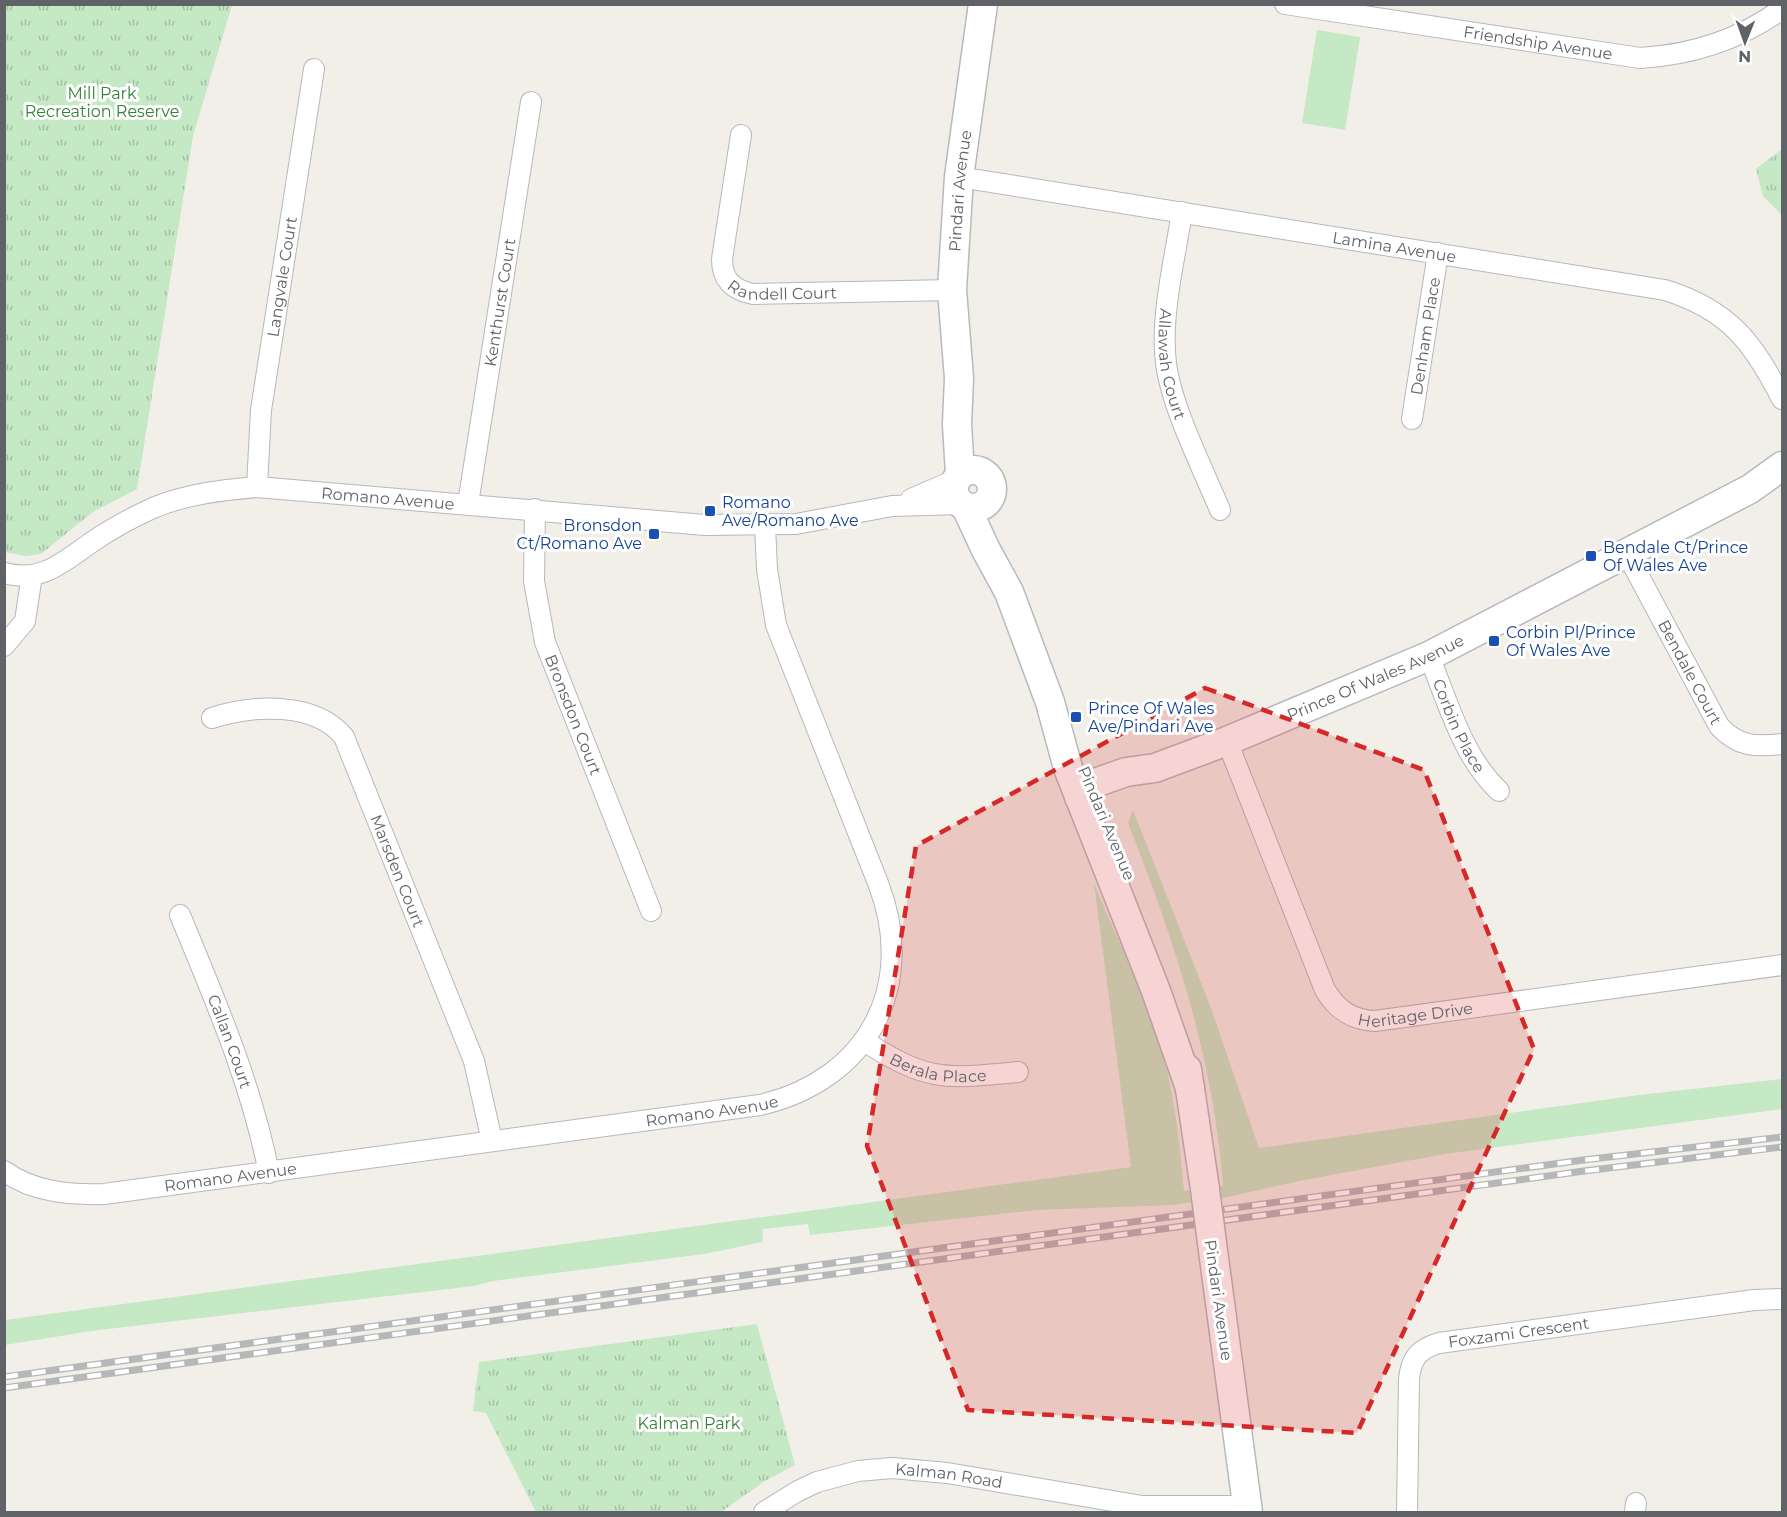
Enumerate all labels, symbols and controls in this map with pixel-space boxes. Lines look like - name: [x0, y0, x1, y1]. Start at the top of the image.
- north arrow: [1715, 12, 1775, 72]
- street label: Friendship Avenue: [1462, 22, 1614, 64]
- text: N: [1738, 47, 1751, 66]
- park label: Mill Park Recreation Reserve: [25, 84, 179, 121]
- street label: Pindari Avenue: [945, 129, 975, 252]
- street label: Langvale Court: [263, 215, 301, 338]
- street label: Lamina Avenue: [1331, 228, 1458, 266]
- street label: Kenthurst Court: [481, 237, 520, 368]
- street label: Randell Court: [724, 276, 838, 304]
- street label: Denham Place: [1407, 276, 1444, 396]
- street label: Allawah Court: [1155, 308, 1190, 423]
- street label: Romano Avenue: [320, 483, 455, 514]
- place label: Romano Ave/Romano Ave: [722, 493, 859, 530]
- marker: Romano Ave/Romano Ave: [703, 504, 717, 518]
- place label: Bronsdon Ct/Romano Ave: [517, 516, 642, 553]
- marker: Bronsdon Ct/Romano Ave: [647, 527, 661, 541]
- place label: Bendale Ct/Prince Of Wales Ave: [1603, 538, 1748, 575]
- marker: Bendale Ct/Prince Of Wales Ave: [1584, 549, 1598, 563]
- street label: Bendale Court: [1654, 617, 1726, 728]
- place label: Corbin Pl/Prince Of Wales Ave: [1506, 623, 1636, 660]
- street label: Prince Of Wales Avenue: [1284, 631, 1467, 725]
- marker: Corbin Pl/Prince Of Wales Ave: [1487, 634, 1501, 648]
- street label: Bronsdon Court: [541, 652, 606, 778]
- street label: Corbin Place: [1429, 676, 1489, 777]
- place label: Prince Of Wales Ave/Pindari Ave: [1088, 699, 1215, 736]
- marker: Prince Of Wales Ave/Pindari Ave: [1069, 710, 1083, 724]
- street label: Pindari Avenue: [1074, 763, 1139, 883]
- street label: Marsden Court: [366, 812, 428, 930]
- street label: Callan Court: [204, 992, 255, 1091]
- street label: Heritage Drive: [1356, 999, 1474, 1031]
- street label: Berala Place: [887, 1049, 987, 1086]
- street label: Romano Avenue: [645, 1092, 781, 1130]
- street label: Romano Avenue: [163, 1159, 298, 1196]
- street label: Pindari Avenue: [1201, 1238, 1236, 1362]
- street label: Foxzami Crescent: [1447, 1314, 1591, 1352]
- park label: Kalman Park: [638, 1414, 741, 1433]
- street label: Kalman Road: [894, 1459, 1004, 1492]

